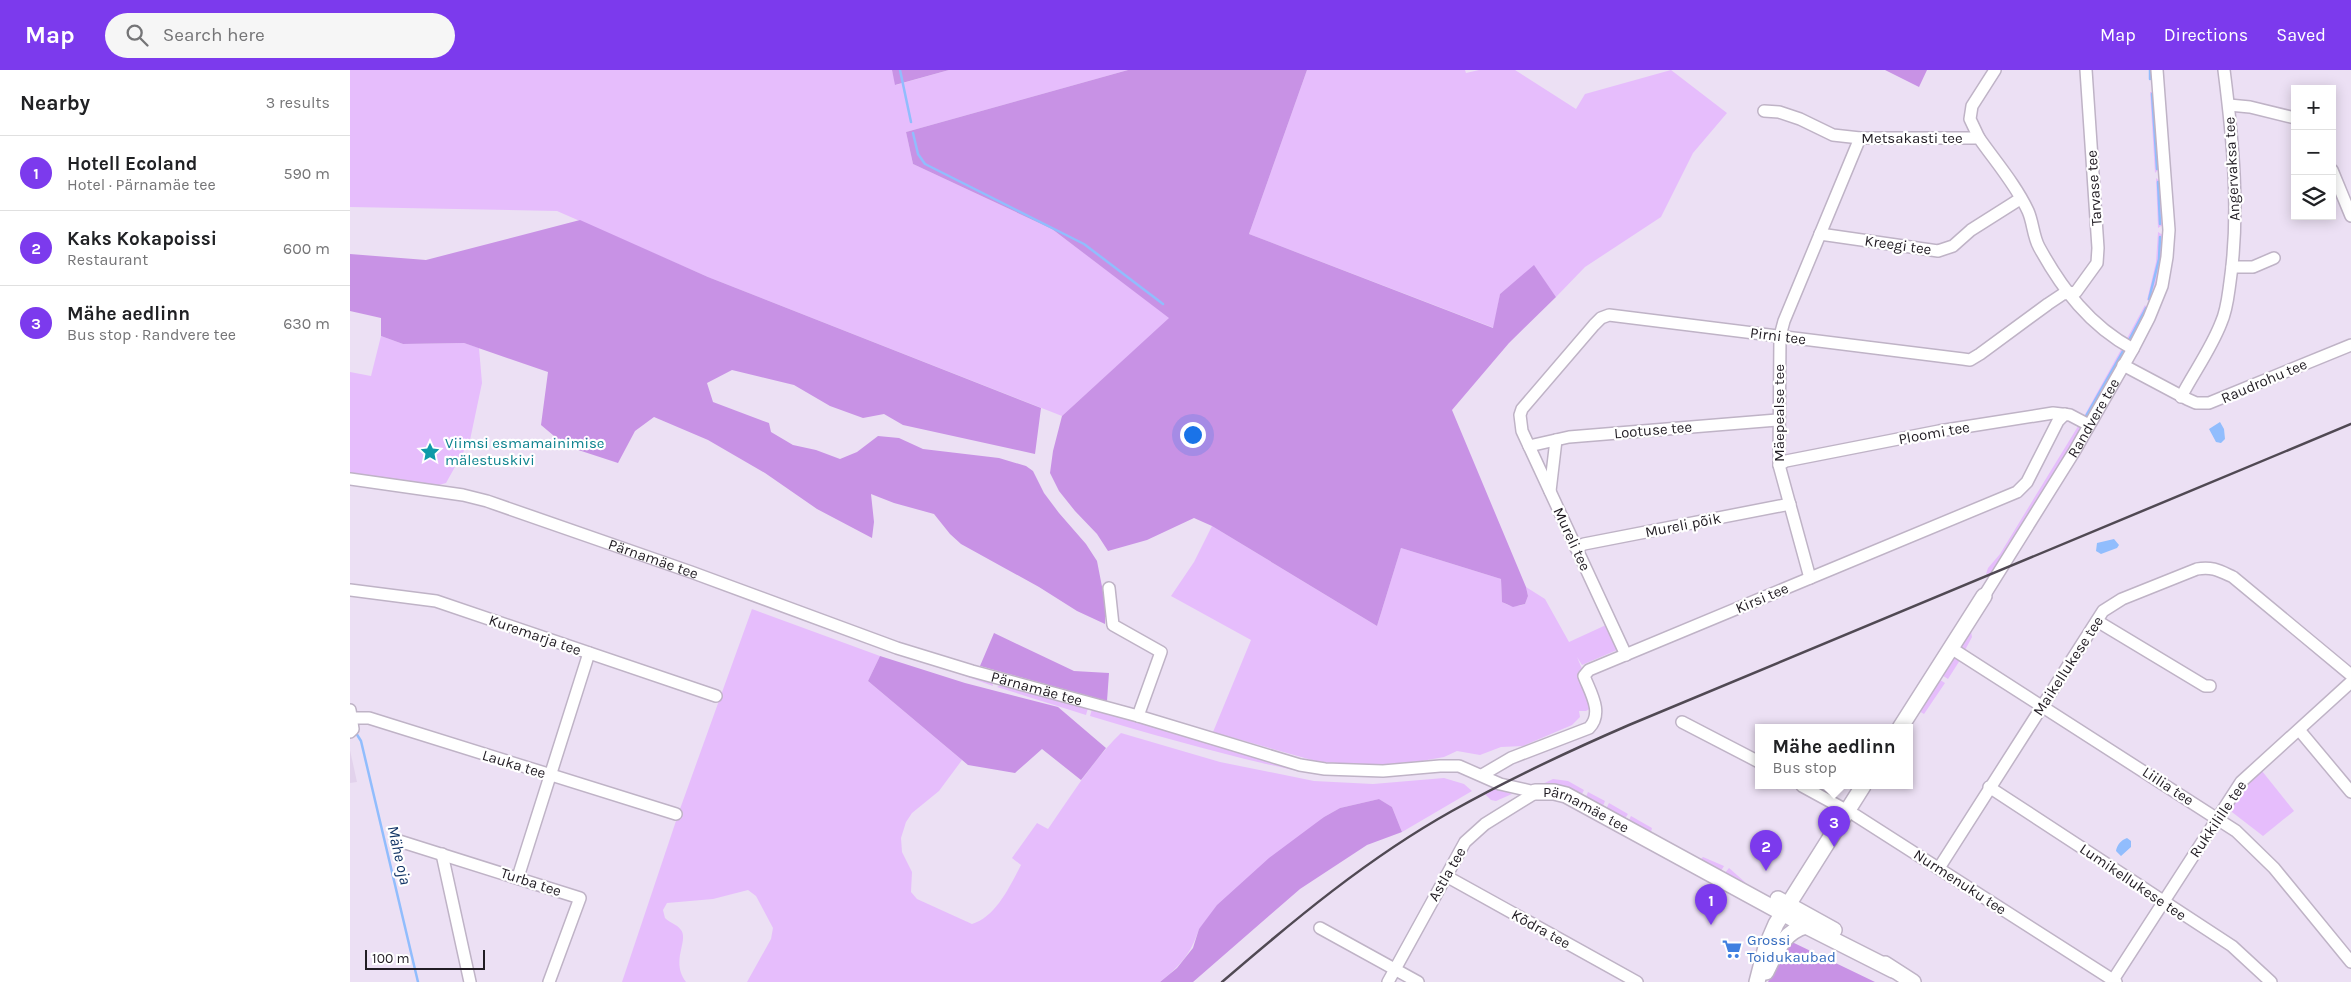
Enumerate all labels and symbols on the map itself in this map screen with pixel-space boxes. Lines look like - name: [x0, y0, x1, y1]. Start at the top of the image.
- street label: Angervaksa tee: [2220, 116, 2244, 222]
- street label: Metsakasti tee: [1861, 129, 1963, 147]
- street label: Tarvase tee: [2082, 150, 2106, 226]
- street label: Kreegi tee: [1863, 231, 1933, 259]
- street label: Pirni tee: [1749, 324, 1807, 348]
- street label: Raudrohu tee: [2218, 355, 2310, 407]
- street label: Mäepealse tee: [1770, 364, 1788, 462]
- street label: Randvere tee: [2064, 375, 2123, 461]
- street label: Lootuse tee: [1613, 418, 1693, 442]
- street label: Ploomi tee: [1897, 418, 1971, 448]
- your location: [1180, 422, 1206, 448]
- place label: Viimsi esmamainimise mälestuskivi: [445, 434, 605, 469]
- place icon: Viimsi esmamainimise mälestuskivi: [419, 441, 441, 463]
- street label: Mureli tee: [1549, 504, 1595, 574]
- street label: Mureli põik: [1643, 509, 1723, 541]
- street label: Pärnamäe tee: [606, 535, 701, 583]
- street label: Kirsi tee: [1733, 579, 1791, 617]
- street label: Kuremarja tee: [486, 611, 584, 659]
- street label: Maikellukese tee: [2029, 613, 2107, 719]
- street label: Pärnamäe tee: [989, 668, 1084, 710]
- street label: Lauka tee: [480, 746, 548, 782]
- street label: Liilia tee: [2139, 763, 2197, 809]
- street label: Rukkilille tee: [2186, 777, 2250, 861]
- street label: Pärnamäe tee: [1543, 783, 1632, 837]
- pin: 3: [1818, 806, 1850, 847]
- water label: Mähe oja: [383, 824, 416, 887]
- pin: 2: [1750, 830, 1782, 871]
- street label: Lumikellukese tee: [2076, 840, 2190, 924]
- street label: Astla tee: [1424, 844, 1470, 904]
- street label: Nurmenuku tee: [1910, 845, 2010, 919]
- street label: Turba tee: [498, 864, 564, 900]
- pin: 1: [1695, 884, 1727, 925]
- street label: Kõdra tee: [1508, 905, 1574, 953]
- place label: Grossi Toidukaubad: [1747, 931, 1836, 966]
- supermarket icon: Grossi Toidukaubad: [1721, 938, 1743, 960]
- scale bar: [365, 947, 485, 970]

